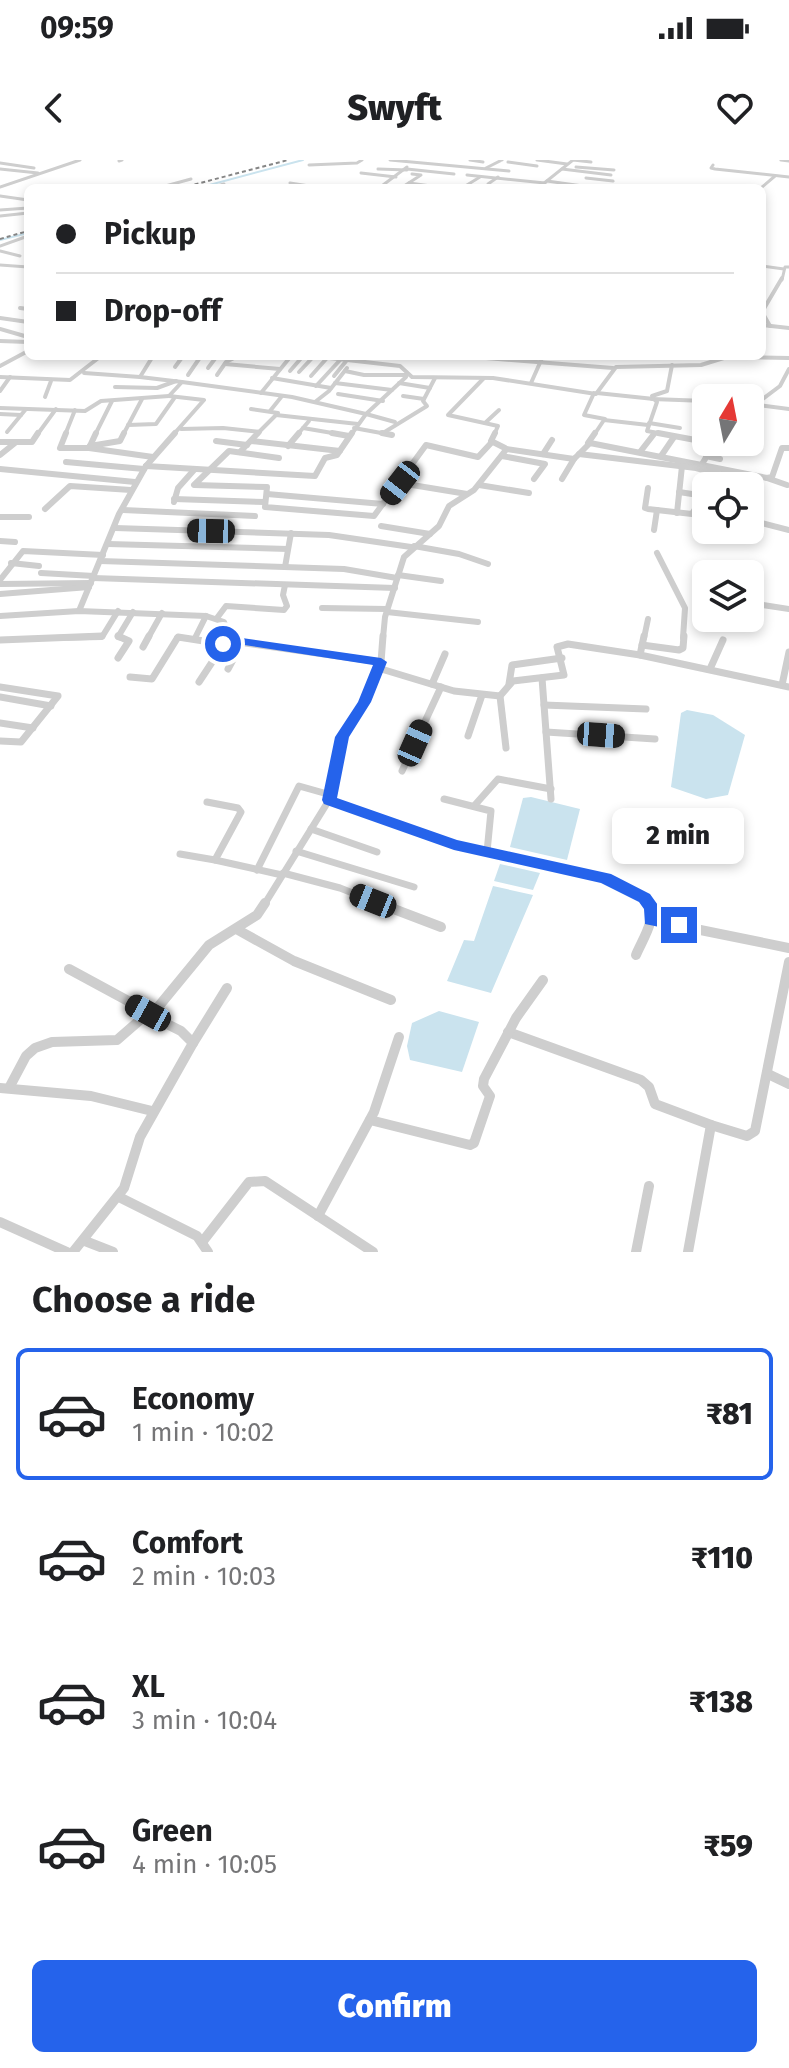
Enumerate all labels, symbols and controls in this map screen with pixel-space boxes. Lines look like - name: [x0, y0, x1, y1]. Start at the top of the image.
- text: 09:59: [40, 10, 114, 46]
- icon: back: [32, 86, 76, 130]
- text: Swyft: [347, 86, 442, 130]
- icon: heart: [713, 86, 757, 130]
- text: Pickup: [104, 216, 196, 252]
- text: Drop-off: [104, 293, 221, 329]
- north arrow: [692, 384, 764, 456]
- map controls: [692, 384, 764, 632]
- car: [376, 457, 424, 509]
- button: locate: [692, 472, 764, 544]
- car: [187, 519, 235, 543]
- button: layers: [692, 560, 764, 632]
- route start: [205, 626, 241, 662]
- car: [394, 716, 436, 770]
- car: [576, 721, 626, 749]
- callout: 2 min: [613, 809, 745, 865]
- text: 2 min: [646, 820, 710, 851]
- car: [346, 881, 400, 921]
- route end: [661, 907, 697, 943]
- car: [121, 991, 175, 1035]
- text: Choose a ride: [32, 1278, 255, 1322]
- icon: car: [36, 1378, 108, 1450]
- text: Economy: [132, 1381, 254, 1417]
- text: ₹81: [706, 1396, 753, 1432]
- text: 1 min · 10:02: [132, 1417, 274, 1448]
- icon: car: [36, 1522, 108, 1594]
- text: Comfort: [132, 1525, 243, 1561]
- text: ₹110: [691, 1540, 753, 1576]
- text: 2 min · 10:03: [132, 1561, 276, 1592]
- icon: car: [36, 1666, 108, 1738]
- text: XL: [132, 1669, 165, 1705]
- text: ₹138: [689, 1684, 753, 1720]
- text: 3 min · 10:04: [132, 1705, 277, 1736]
- icon: car: [36, 1810, 108, 1882]
- text: Green: [132, 1813, 213, 1849]
- text: ₹59: [704, 1828, 753, 1864]
- text: 4 min · 10:05: [132, 1849, 277, 1880]
- button: Confirm: [32, 1960, 757, 2052]

